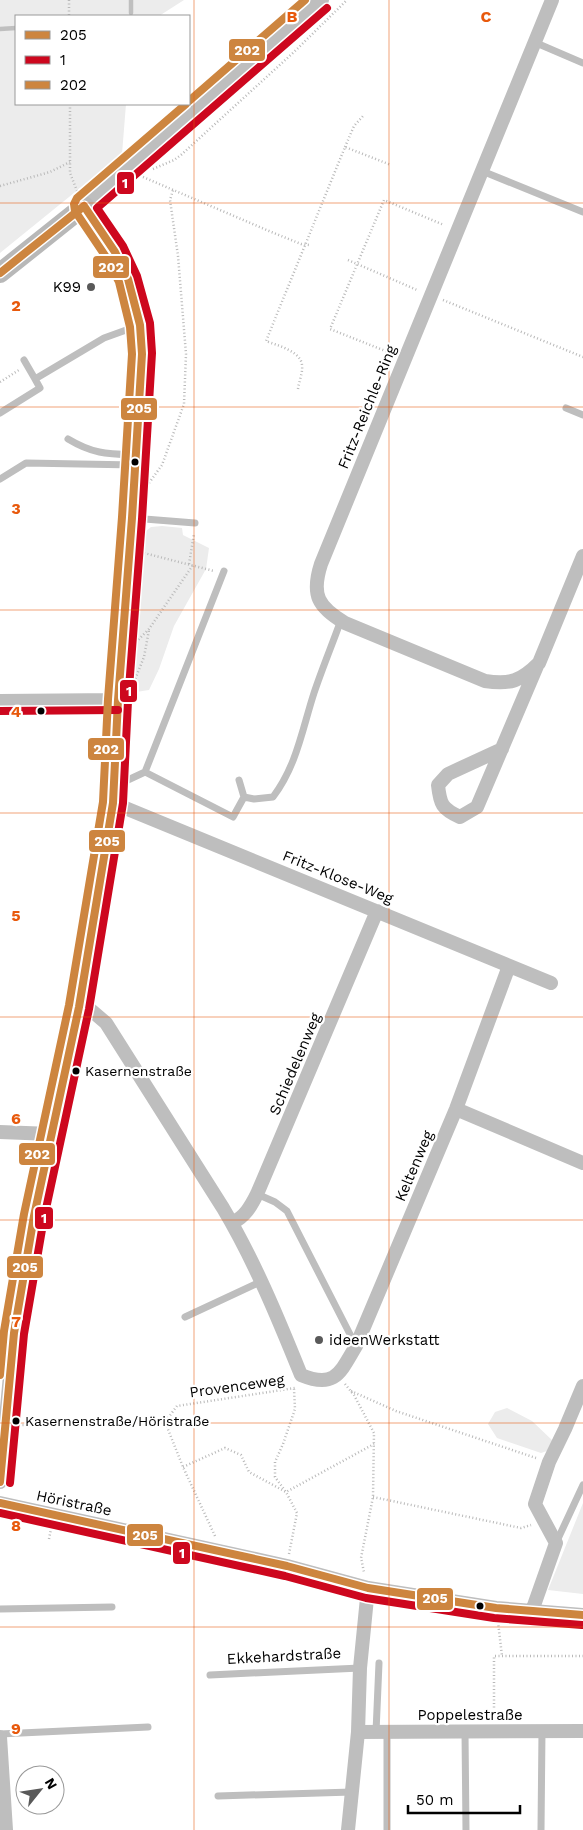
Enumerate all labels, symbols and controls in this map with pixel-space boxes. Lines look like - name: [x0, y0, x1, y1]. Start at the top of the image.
- text: B: [287, 7, 298, 26]
- text: C: [481, 7, 492, 26]
- legend: [15, 15, 190, 105]
- text: 205: [60, 26, 87, 44]
- line badge: 202: [228, 38, 266, 62]
- text: 202: [234, 42, 260, 58]
- text: 1: [60, 51, 66, 69]
- text: 202: [60, 76, 87, 94]
- line badge: 1: [116, 171, 135, 195]
- text: 1: [122, 175, 128, 191]
- line badge: 202: [92, 255, 130, 279]
- text: 202: [98, 259, 124, 275]
- place label: K99: [53, 278, 81, 296]
- marker: K99: [85, 281, 97, 293]
- text: 2: [11, 296, 21, 315]
- street label: Fritz-Reichle-Ring: [334, 342, 400, 472]
- line badge: 205: [120, 397, 158, 421]
- text: 205: [126, 400, 152, 416]
- unlabelled marker: [130, 457, 140, 467]
- text: 3: [11, 499, 21, 518]
- line badge: 1: [119, 679, 138, 703]
- text: 1: [126, 683, 132, 699]
- text: 4: [11, 702, 21, 721]
- unlabelled marker: [36, 706, 46, 716]
- line badge: 202: [87, 737, 125, 761]
- text: 202: [93, 741, 119, 757]
- line badge: 205: [88, 829, 126, 853]
- text: 205: [94, 833, 120, 849]
- street label: Fritz-Klose-Weg: [280, 847, 396, 907]
- text: 5: [11, 906, 21, 925]
- street label: Schiedelenweg: [265, 1010, 325, 1118]
- place label: Kasernenstraße: [85, 1063, 192, 1079]
- marker: Kasernenstraße: [71, 1066, 81, 1076]
- text: 6: [11, 1109, 21, 1128]
- street label: Keltenweg: [391, 1128, 437, 1204]
- line badge: 202: [18, 1142, 56, 1166]
- text: 202: [24, 1146, 50, 1162]
- line badge: 1: [34, 1206, 54, 1230]
- text: 1: [41, 1210, 47, 1226]
- line badge: 205: [6, 1255, 44, 1279]
- text: 205: [12, 1259, 38, 1275]
- text: 7: [11, 1312, 21, 1331]
- place label: ideenWerkstatt: [329, 1331, 440, 1349]
- marker: ideenWerkstatt: [313, 1334, 325, 1346]
- street label: Provenceweg: [188, 1370, 286, 1402]
- place label: Kasernenstraße/Höristraße: [25, 1413, 209, 1429]
- marker: Kasernenstraße/Höristraße: [11, 1416, 21, 1426]
- street label: Höristraße: [35, 1486, 113, 1520]
- text: 8: [11, 1516, 21, 1535]
- line badge: 205: [126, 1523, 164, 1547]
- text: 205: [132, 1527, 158, 1543]
- line badge: 1: [172, 1541, 191, 1565]
- text: 1: [179, 1545, 185, 1561]
- line badge: 205: [416, 1587, 454, 1611]
- text: 205: [422, 1590, 448, 1606]
- unlabelled marker: [475, 1601, 485, 1611]
- street label: Ekkehardstraße: [226, 1644, 342, 1668]
- street label: Poppelestraße: [417, 1706, 523, 1724]
- text: 9: [11, 1719, 21, 1738]
- north arrow: [15, 1765, 65, 1815]
- text: N: [42, 1775, 61, 1792]
- scale bar: [408, 1782, 520, 1814]
- text: 50 m: [416, 1791, 453, 1809]

